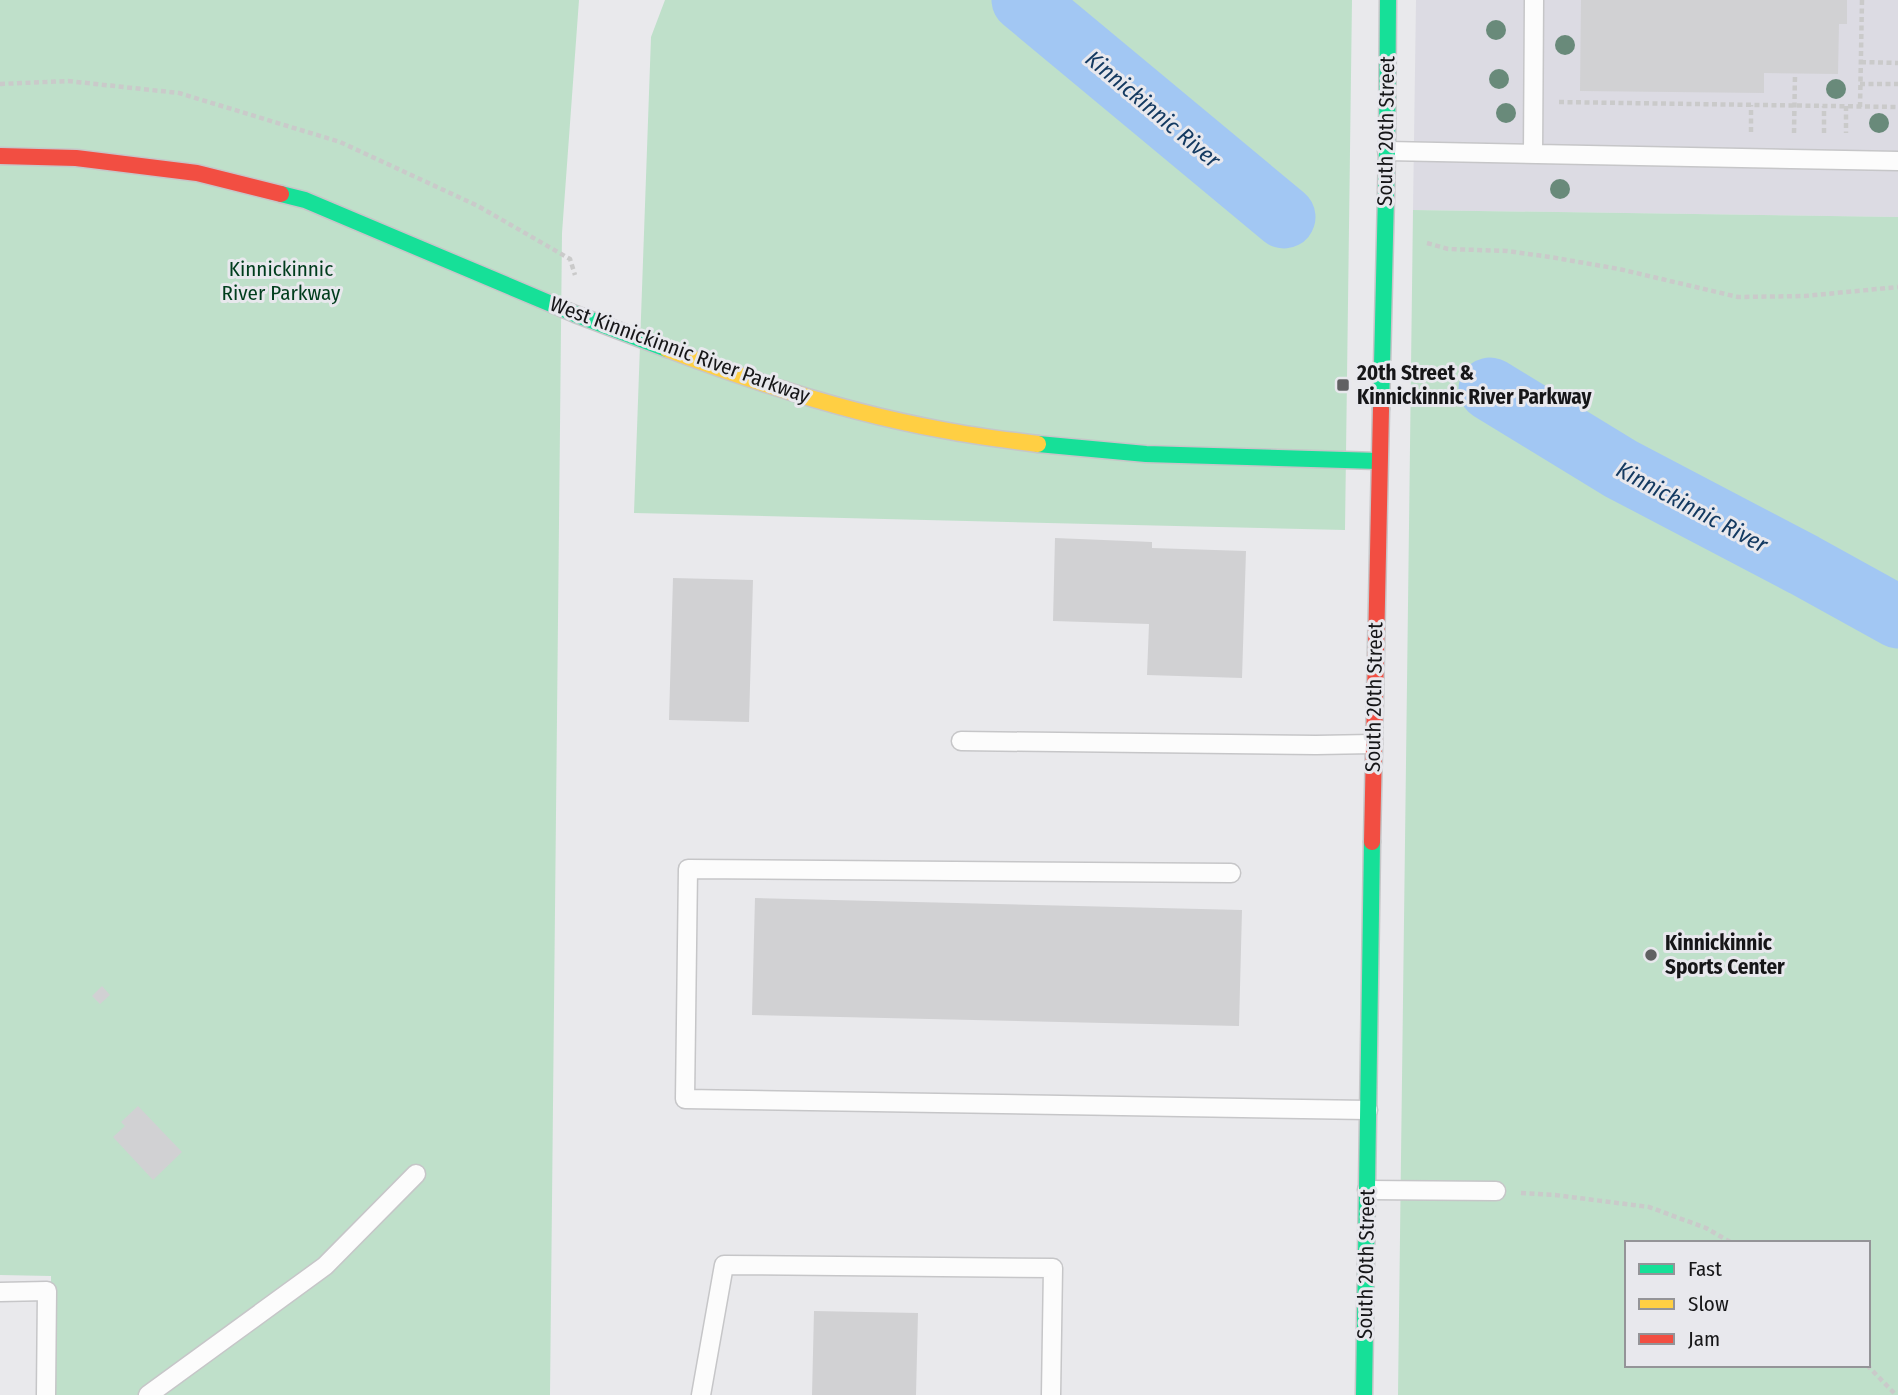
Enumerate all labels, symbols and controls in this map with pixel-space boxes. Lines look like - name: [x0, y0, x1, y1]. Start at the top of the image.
- water label: Kinnickinnic River: [1080, 45, 1227, 174]
- street label: South 20th Street: [1372, 56, 1400, 206]
- park label: Kinnickinnic River Parkway: [222, 256, 341, 306]
- street label: West Kinnickinnic River Parkway: [547, 291, 814, 409]
- place label: 20th Street & Kinnickinnic River Parkway: [1356, 360, 1592, 410]
- marker: 20th Street & Kinnickinnic River Parkway: [1335, 377, 1351, 393]
- water label: Kinnickinnic River: [1612, 455, 1773, 559]
- street label: South 20th Street: [1360, 622, 1388, 772]
- place label: Kinnickinnic Sports Center: [1665, 930, 1785, 980]
- marker: Kinnickinnic Sports Center: [1643, 947, 1659, 963]
- street label: South 20th Street: [1352, 1189, 1380, 1339]
- legend: [1625, 1241, 1870, 1367]
- text: Fast: [1688, 1256, 1722, 1282]
- text: Slow: [1688, 1291, 1729, 1317]
- text: Jam: [1688, 1326, 1720, 1352]

